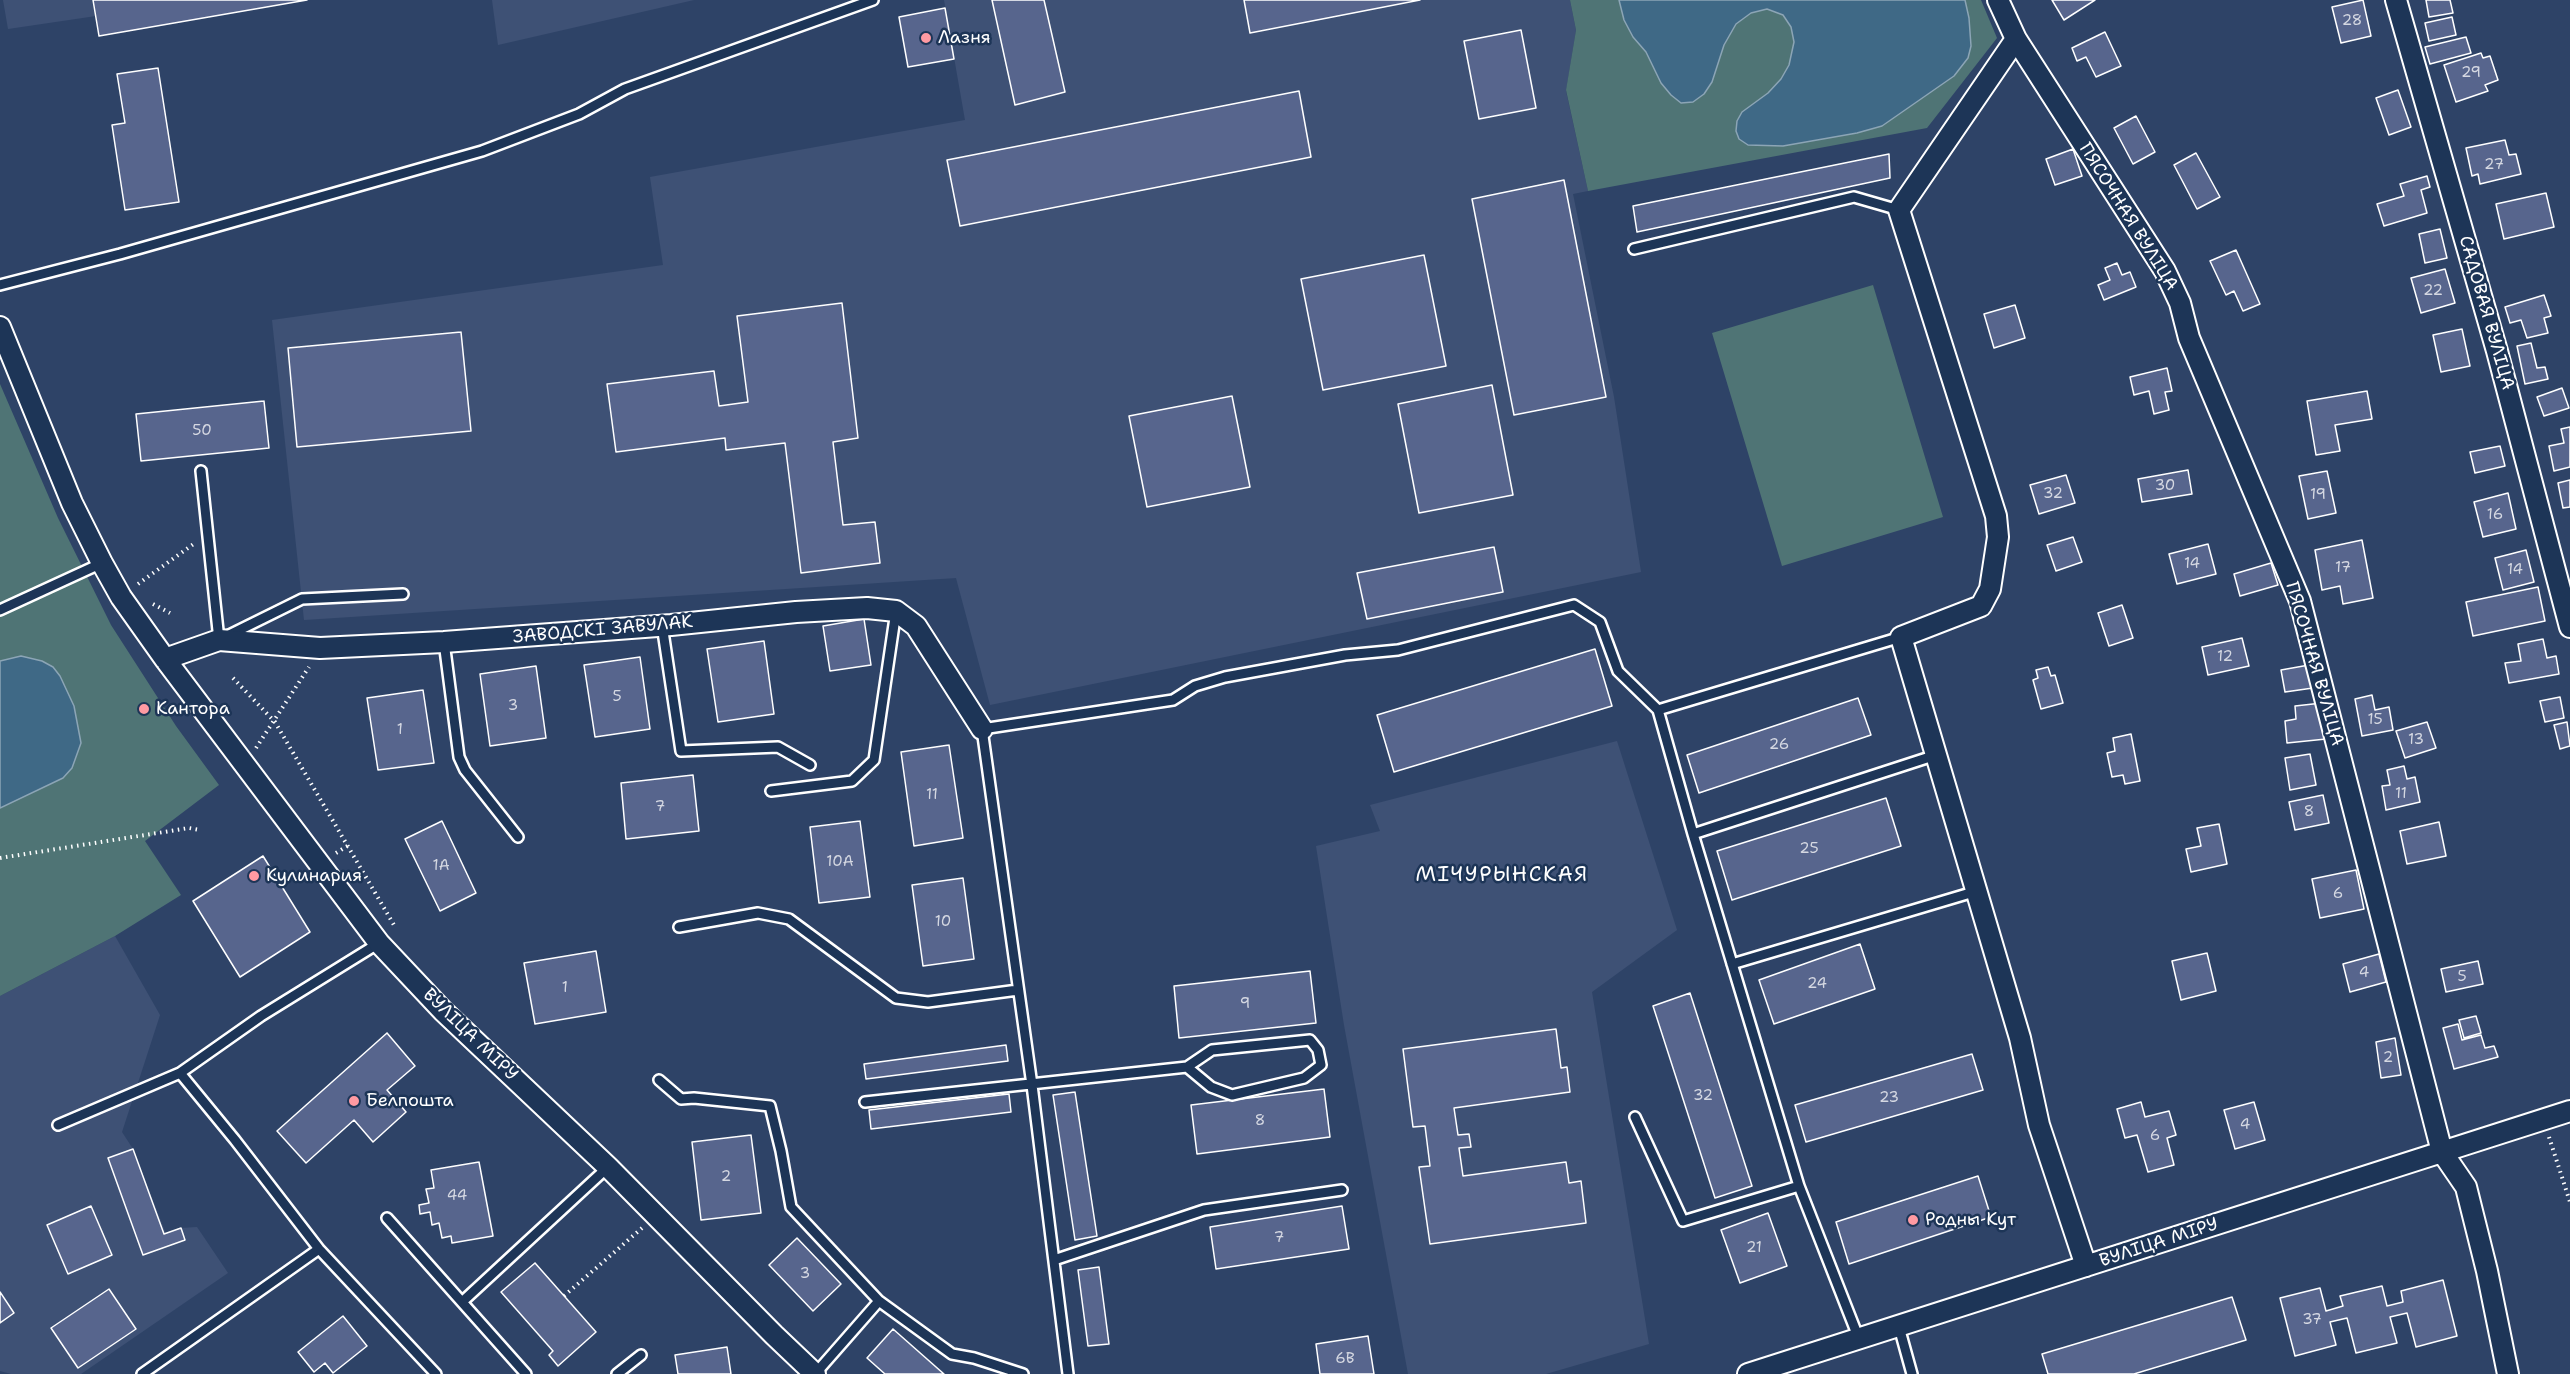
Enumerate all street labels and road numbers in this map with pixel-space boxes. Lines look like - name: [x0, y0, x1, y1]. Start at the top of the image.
- street label: ПЯСОЧНАЯ ВУЛІЦА: [2074, 139, 2182, 295]
- street label: САДОВАЯ ВУЛІЦА: [2454, 234, 2518, 392]
- street label: ПЯСОЧНАЯ ВУЛІЦА: [2280, 579, 2348, 749]
- street label: ЗАВОДСКІ ЗАВУЛАК: [512, 611, 694, 649]
- street label: ВУЛІЦА МІРУ: [418, 984, 522, 1086]
- street label: ВУЛІЦА МІРУ: [2097, 1214, 2221, 1272]

